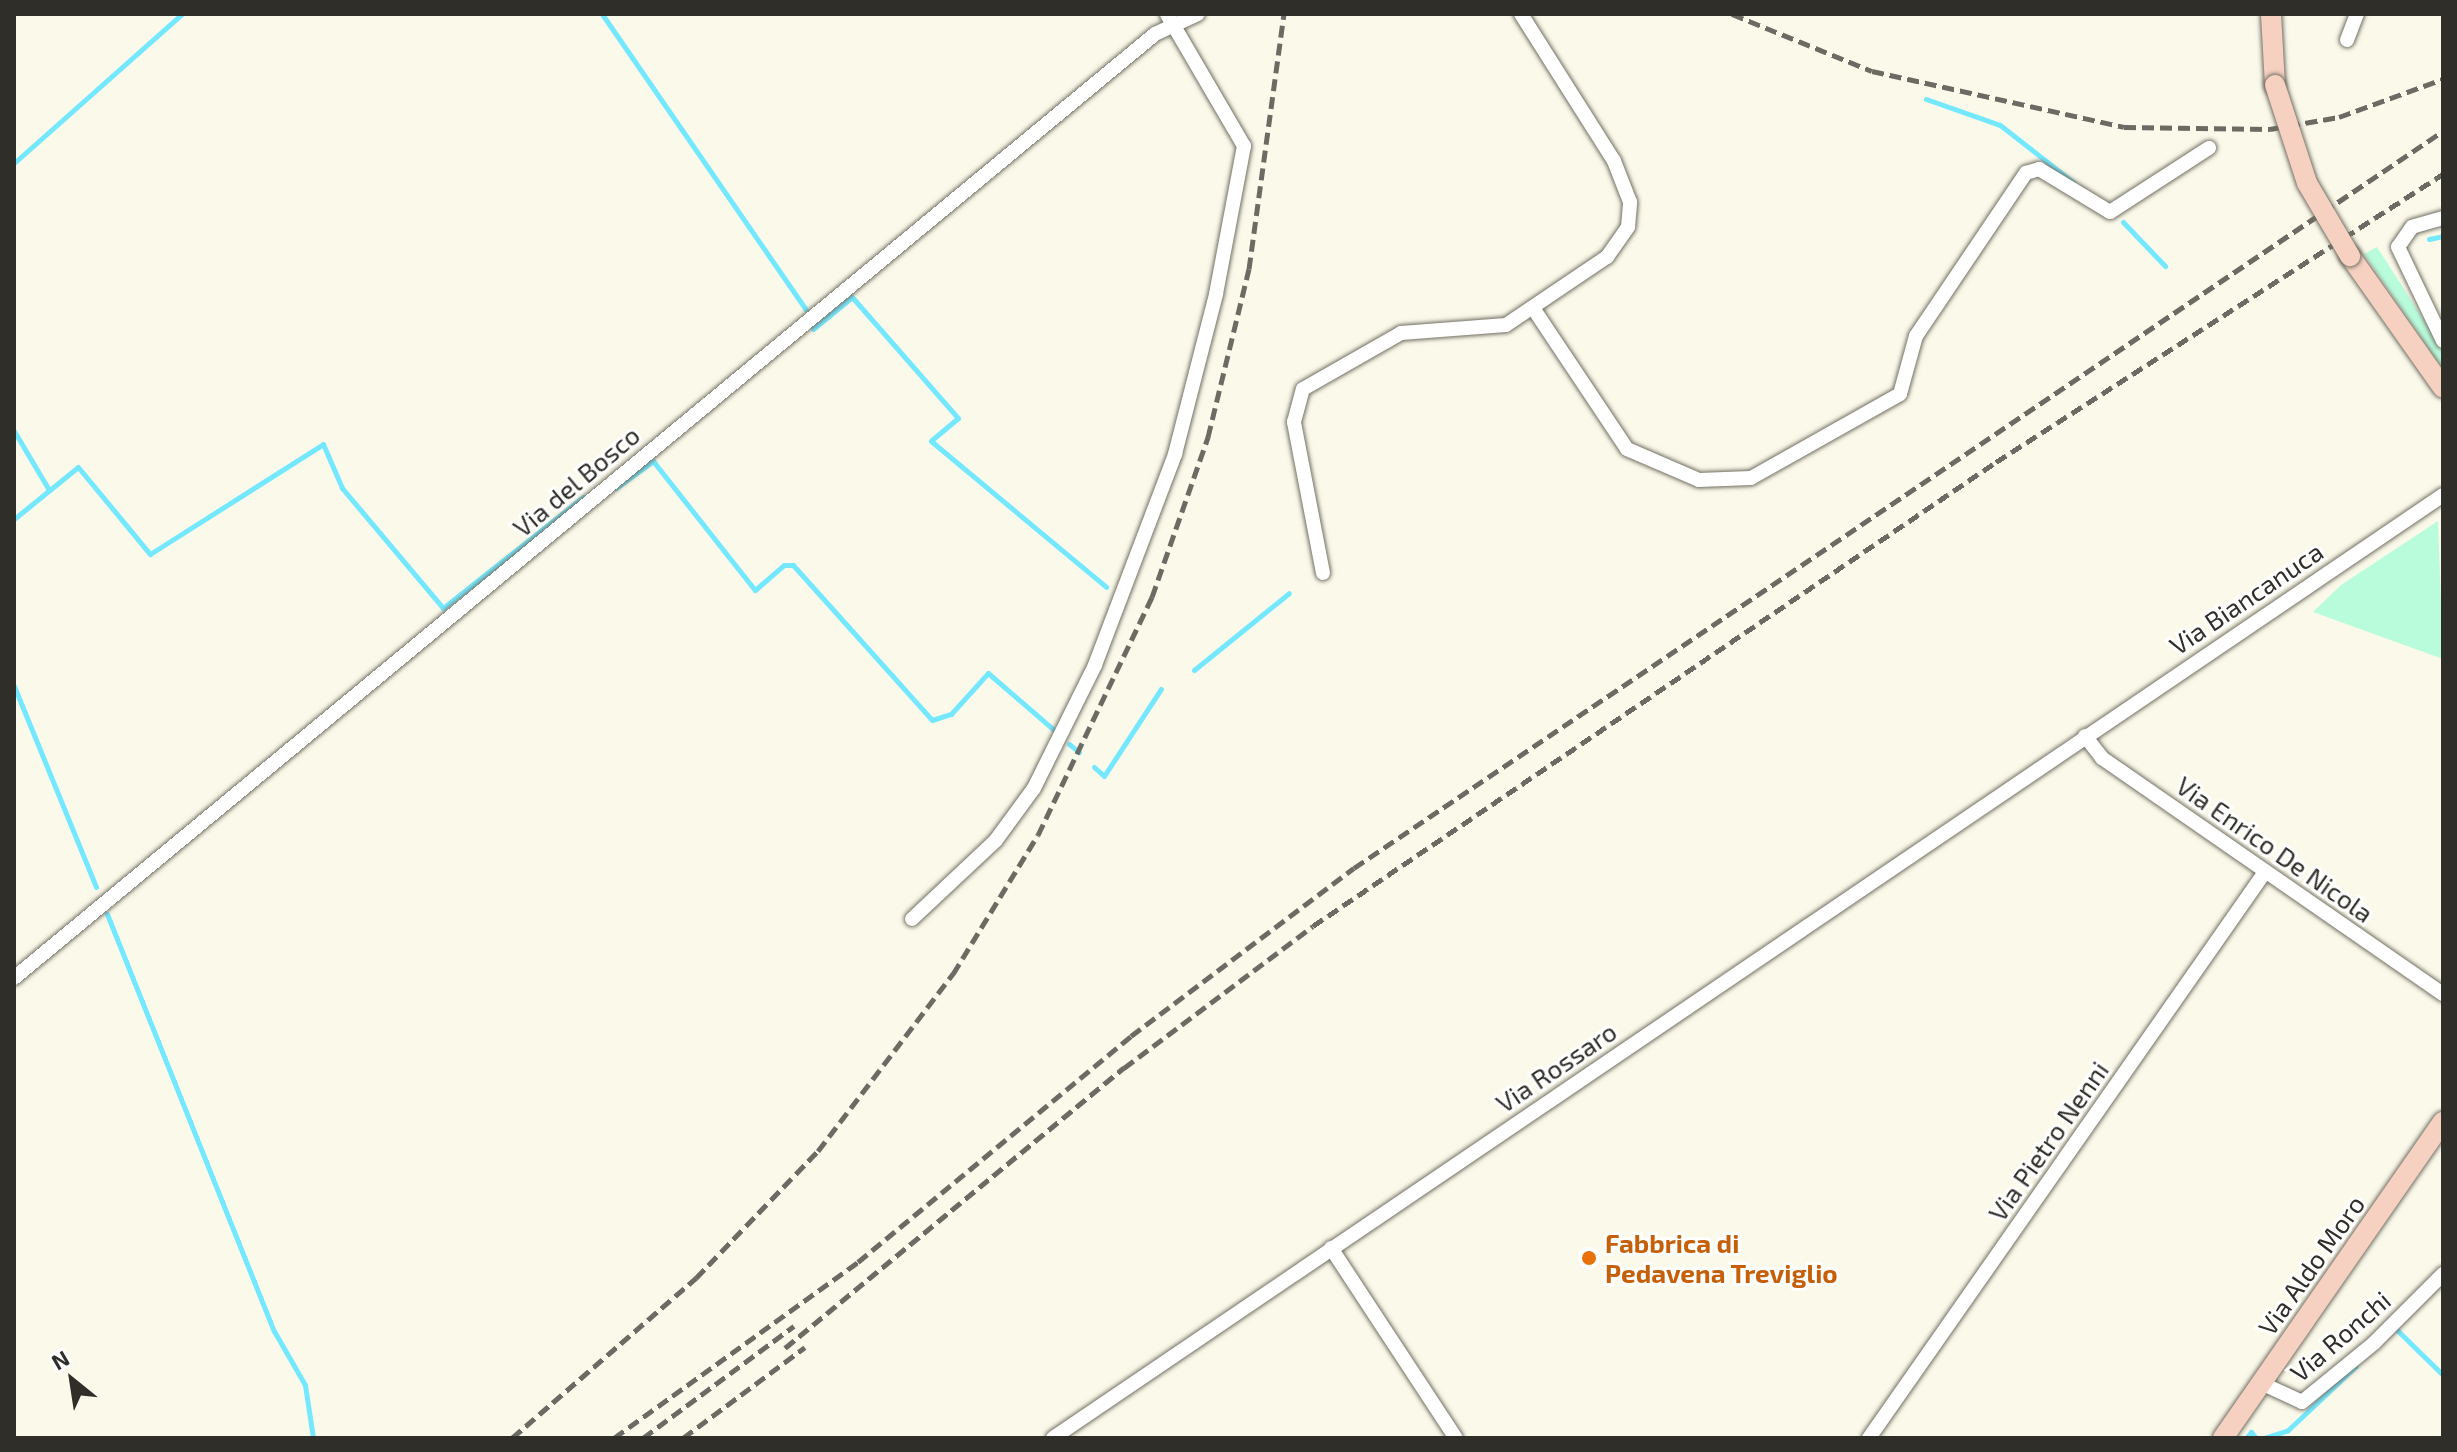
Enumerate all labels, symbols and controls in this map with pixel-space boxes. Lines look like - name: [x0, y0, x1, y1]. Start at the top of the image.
- street label: Via del Bosco: [506, 419, 646, 543]
- street label: Via Biancanuca: [2163, 535, 2329, 661]
- street label: Via Enrico De Nicola: [2171, 769, 2379, 929]
- street label: Via Rossaro: [1490, 1015, 1622, 1119]
- street label: Via Pietro Nenni: [1981, 1055, 2115, 1227]
- street label: Via Aldo Moro: [2251, 1189, 2371, 1341]
- place label: Fabbrica di Pedavena Treviglio: [1605, 1227, 1838, 1288]
- marker: Fabbrica di Pedavena Treviglio: [1580, 1249, 1598, 1267]
- street label: Via Ronchi: [2284, 1284, 2396, 1388]
- north arrow: [32, 1340, 112, 1420]
- text: N: [47, 1344, 73, 1374]

